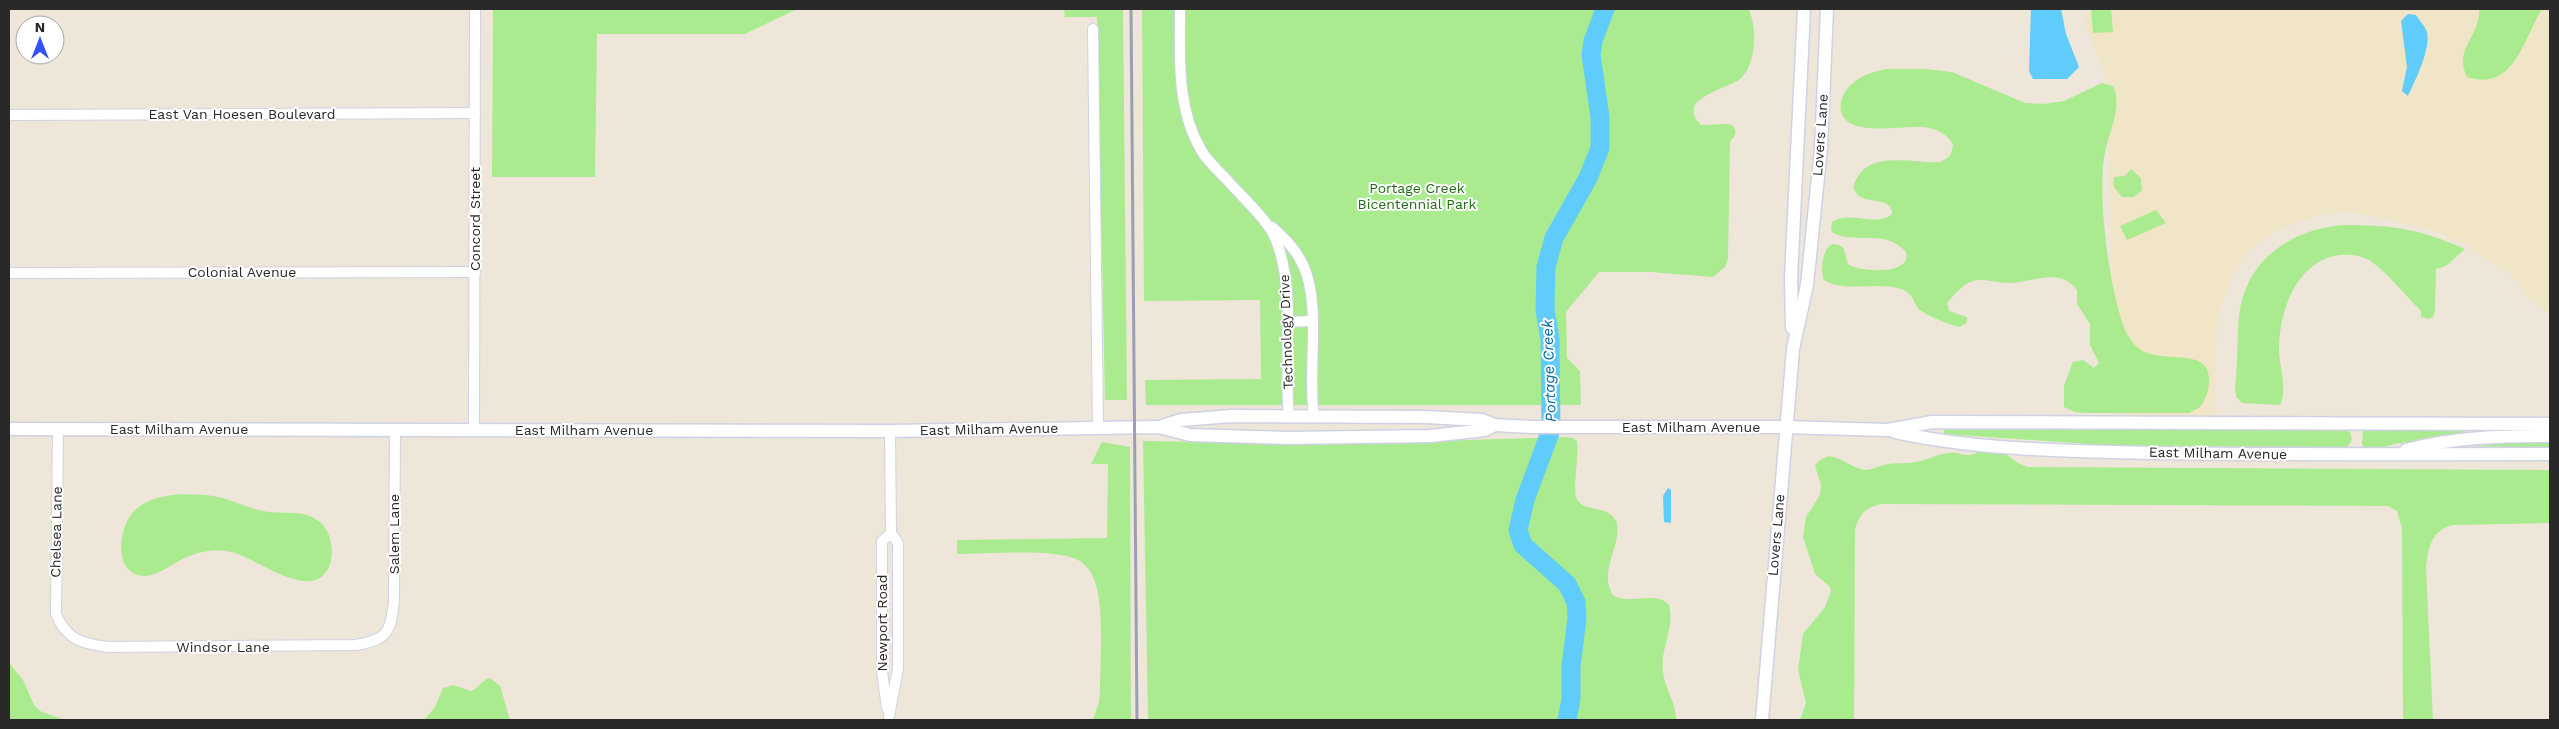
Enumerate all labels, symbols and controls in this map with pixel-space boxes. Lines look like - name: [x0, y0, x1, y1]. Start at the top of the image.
- north arrow: [15, 15, 65, 65]
- text: N: [35, 19, 45, 35]
- street label: Lovers Lane: [1809, 93, 1831, 177]
- street label: East Van Hoesen Boulevard: [148, 106, 336, 122]
- street label: Concord Street: [467, 167, 483, 271]
- park label: Portage Creek Bicentennial Park: [1358, 180, 1477, 212]
- street label: Colonial Avenue: [188, 264, 296, 280]
- street label: Technology Drive: [1276, 274, 1296, 390]
- water label: Portage Creek: [1538, 319, 1560, 422]
- street label: East Milham Avenue: [1622, 419, 1760, 435]
- street label: East Milham Avenue: [920, 420, 1058, 438]
- street label: East Milham Avenue: [110, 421, 248, 437]
- street label: East Milham Avenue: [515, 422, 653, 438]
- street label: East Milham Avenue: [2149, 444, 2287, 462]
- street label: Chelsea Lane: [47, 486, 65, 578]
- street label: Lovers Lane: [1764, 493, 1788, 577]
- street label: Salem Lane: [386, 494, 402, 574]
- street label: Newport Road: [874, 574, 890, 672]
- street label: Windsor Lane: [176, 639, 270, 655]

